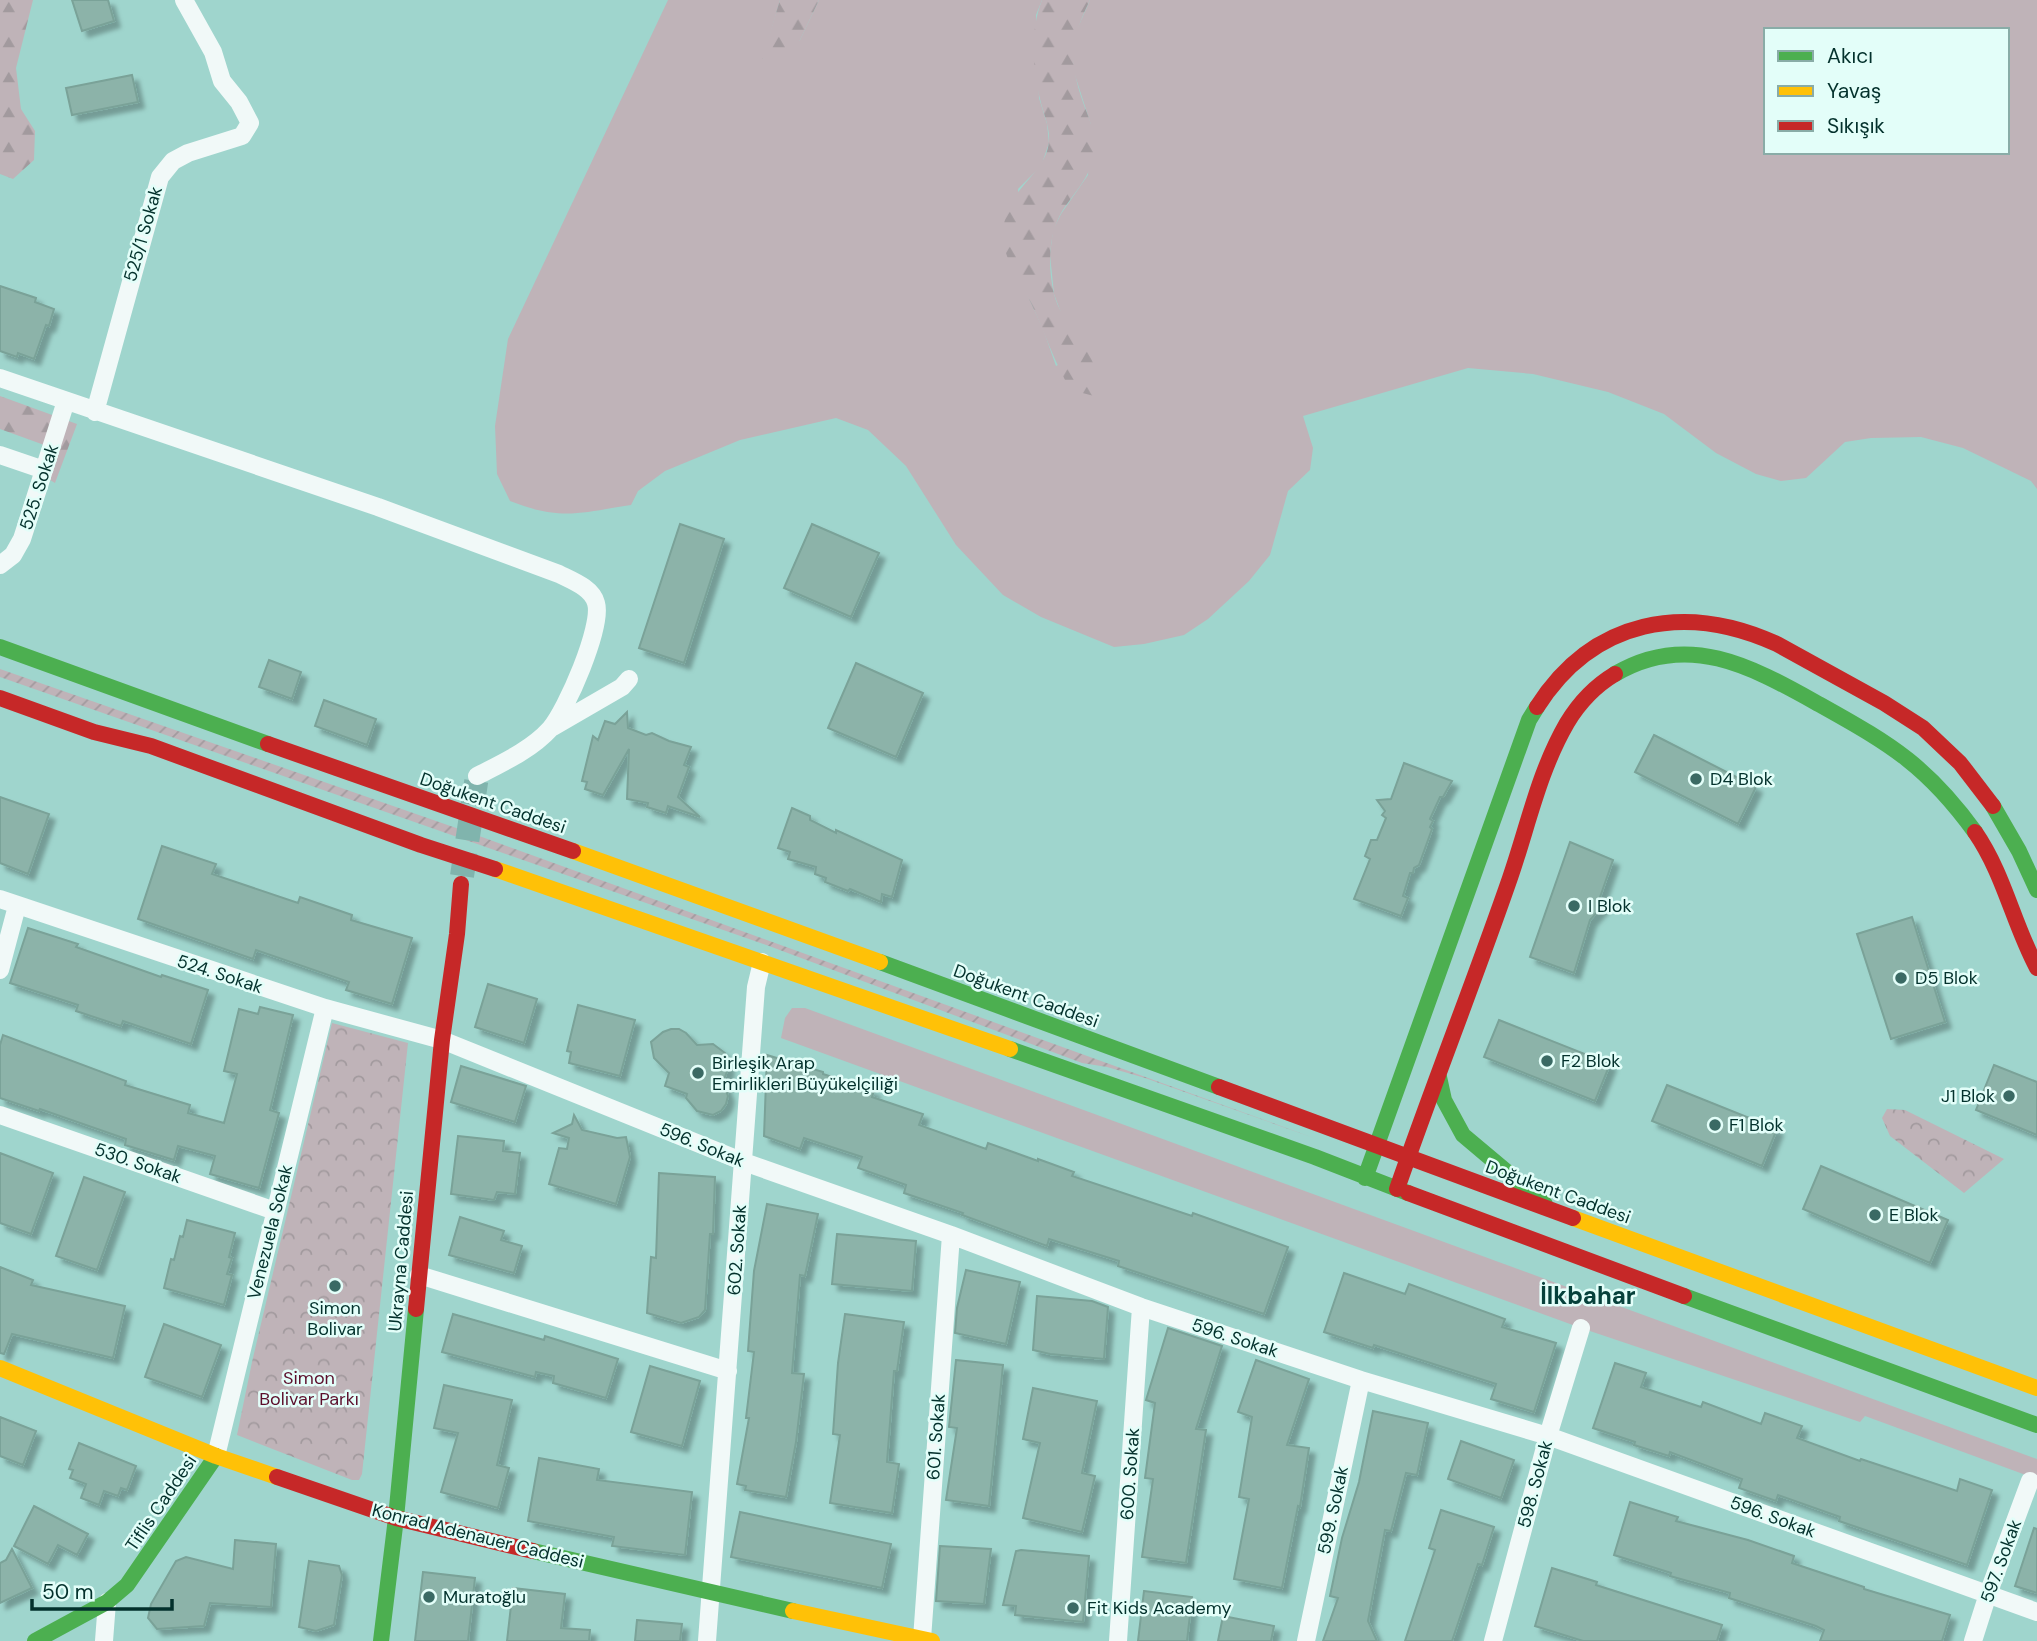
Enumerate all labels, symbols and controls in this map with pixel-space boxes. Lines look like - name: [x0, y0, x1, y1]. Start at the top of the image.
- legend: [1764, 28, 2009, 154]
- text: Akıcı: [1827, 42, 1873, 70]
- text: Yavaş: [1827, 77, 1881, 105]
- text: Sıkışık: [1827, 112, 1885, 140]
- street label: 525/1 Sokak: [118, 184, 168, 284]
- street label: 525. Sokak: [14, 441, 64, 533]
- street label: Doğukent Caddesi: [417, 767, 569, 839]
- place label: D4 Blok: [1710, 767, 1773, 791]
- marker: D4 Blok: [1688, 771, 1704, 787]
- place label: I Blok: [1588, 894, 1632, 918]
- marker: I Blok: [1566, 898, 1582, 914]
- street label: 524. Sokak: [174, 949, 266, 999]
- street label: Doğukent Caddesi: [950, 959, 1102, 1033]
- place label: D5 Blok: [1915, 966, 1978, 990]
- marker: D5 Blok: [1893, 970, 1909, 986]
- place label: F2 Blok: [1561, 1049, 1620, 1073]
- place label: Birleşik Arap Emirlikleri Büyükelçiliği: [712, 1051, 898, 1096]
- marker: F2 Blok: [1539, 1053, 1555, 1069]
- marker: Birleşik Arap Emirlikleri Büyükelçiliği: [690, 1065, 706, 1081]
- place label: J1 Blok: [1941, 1084, 1995, 1108]
- marker: J1 Blok: [2001, 1088, 2017, 1104]
- place label: F1 Blok: [1729, 1113, 1784, 1137]
- street label: 596. Sokak: [656, 1117, 748, 1173]
- marker: F1 Blok: [1707, 1117, 1723, 1133]
- street label: 530. Sokak: [91, 1137, 185, 1189]
- street label: Doğukent Caddesi: [1482, 1155, 1634, 1229]
- street label: Venezuela Sokak: [242, 1162, 298, 1302]
- street label: Ukrayna Caddesi: [383, 1190, 419, 1332]
- place label: E Blok: [1889, 1203, 1939, 1227]
- street label: 602. Sokak: [722, 1204, 752, 1296]
- marker: E Blok: [1867, 1207, 1883, 1223]
- marker: Simon Bolivar: [327, 1278, 343, 1294]
- district label: İlkbahar: [1540, 1280, 1636, 1311]
- place label: Simon Bolivar: [307, 1296, 363, 1341]
- street label: 596. Sokak: [1189, 1313, 1281, 1363]
- park label: Simon Bolivar Parkı: [259, 1366, 359, 1411]
- street label: 601. Sokak: [921, 1393, 951, 1481]
- street label: 600. Sokak: [1115, 1427, 1145, 1521]
- street label: 598. Sokak: [1512, 1438, 1558, 1530]
- street label: Tiflis Caddesi: [120, 1450, 202, 1556]
- street label: 599. Sokak: [1312, 1464, 1354, 1556]
- street label: 596. Sokak: [1727, 1490, 1819, 1544]
- street label: Konrad Adenauer Caddesi: [370, 1498, 586, 1574]
- street label: 597. Sokak: [1975, 1516, 2027, 1606]
- scale bar: [32, 1568, 172, 1612]
- text: 50 m: [42, 1578, 93, 1606]
- place label: Muratoğlu: [443, 1585, 526, 1609]
- marker: Muratoğlu: [421, 1589, 437, 1605]
- place label: Fit Kids Academy: [1087, 1596, 1232, 1620]
- marker: Fit Kids Academy: [1065, 1600, 1081, 1616]

